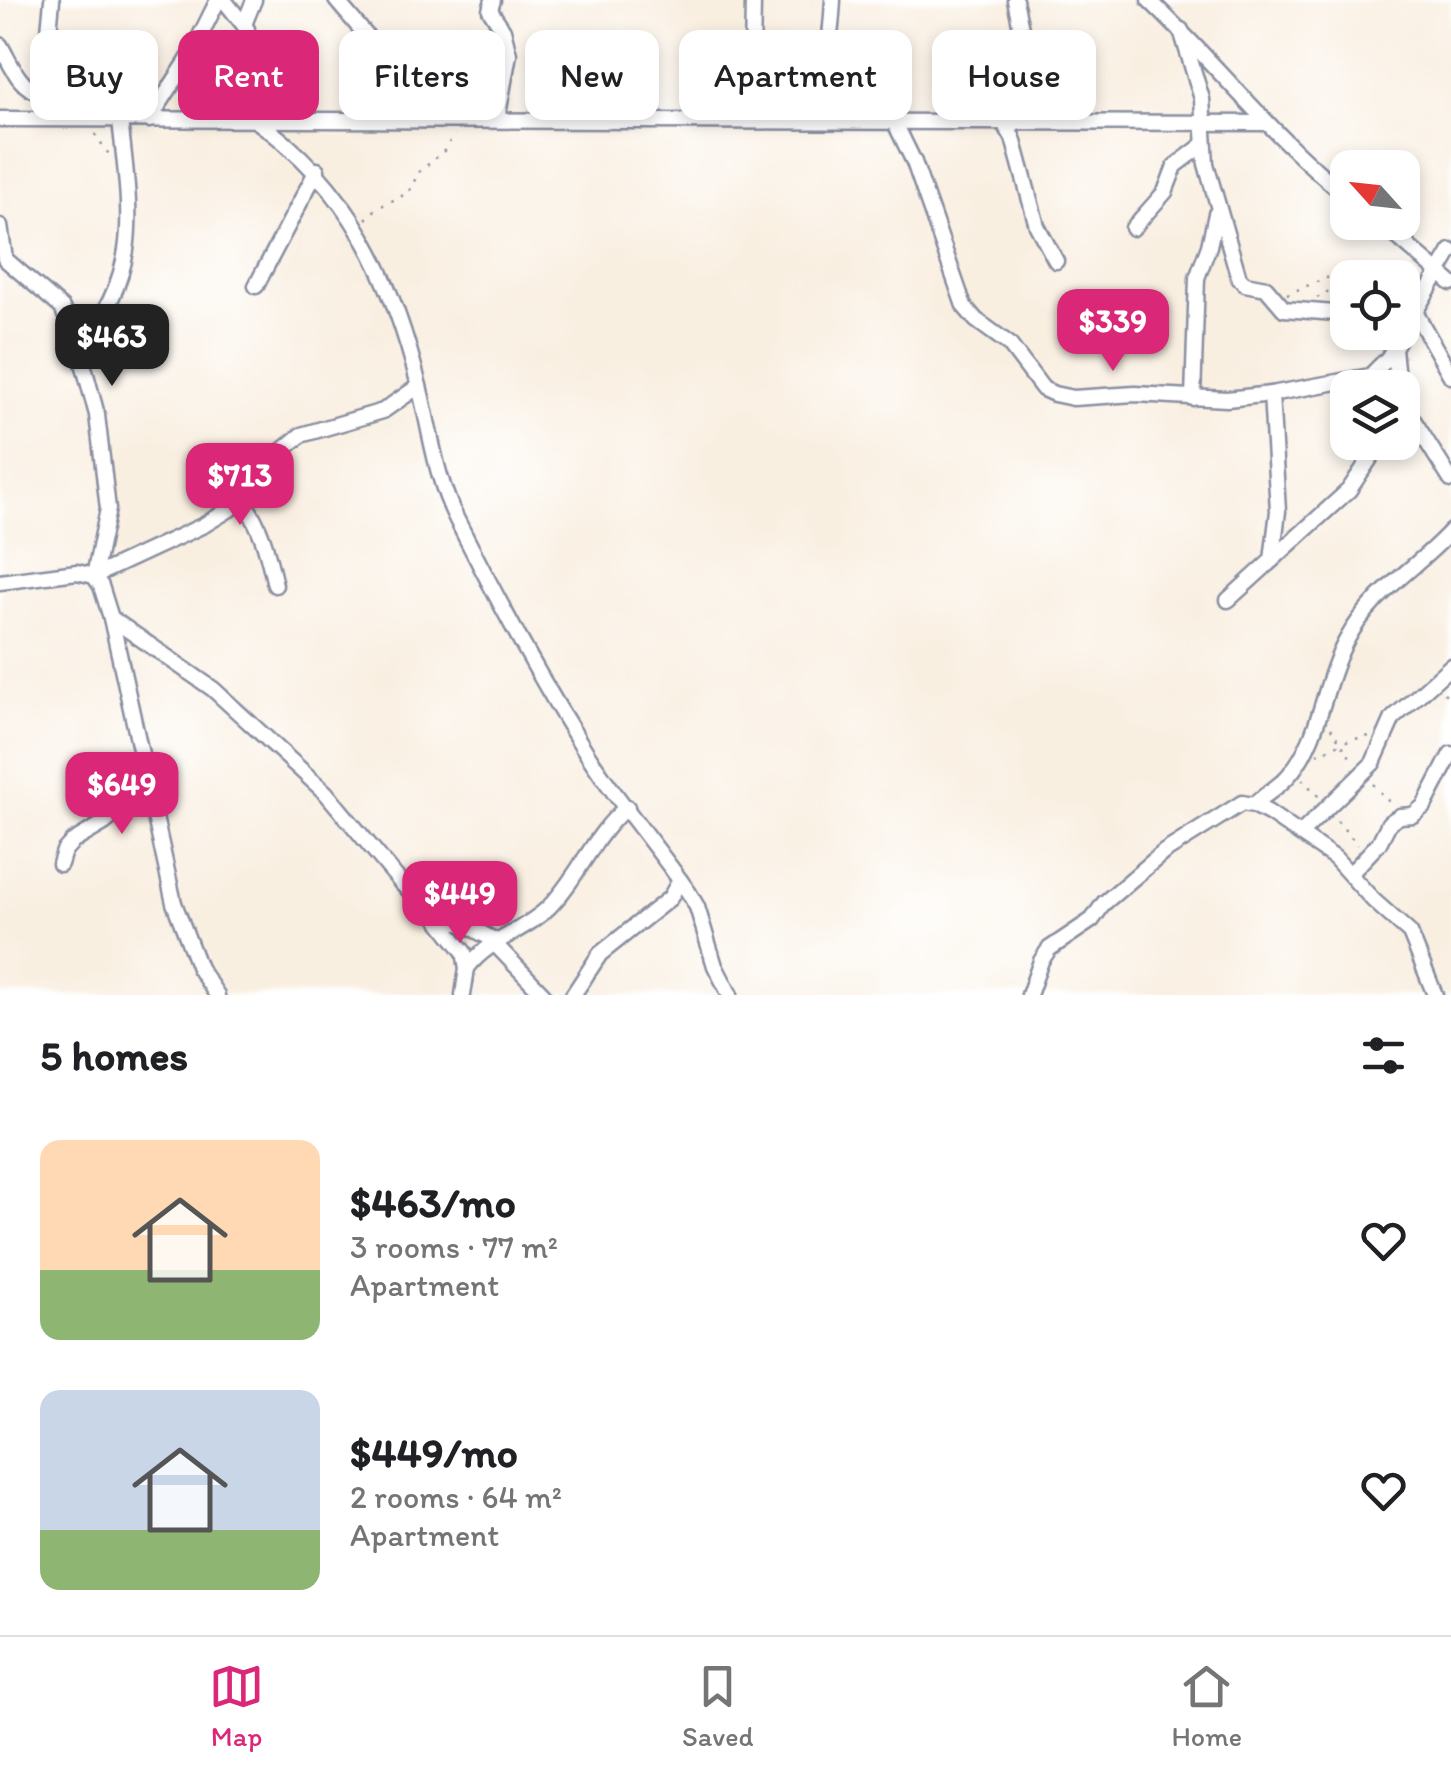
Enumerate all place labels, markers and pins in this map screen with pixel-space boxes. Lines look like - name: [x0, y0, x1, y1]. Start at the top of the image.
- pin: $339: [1054, 289, 1172, 374]
- pin: $463: [53, 304, 171, 389]
- pin: $713: [181, 443, 299, 528]
- pin: $649: [63, 752, 181, 837]
- pin: $449: [401, 861, 519, 946]

